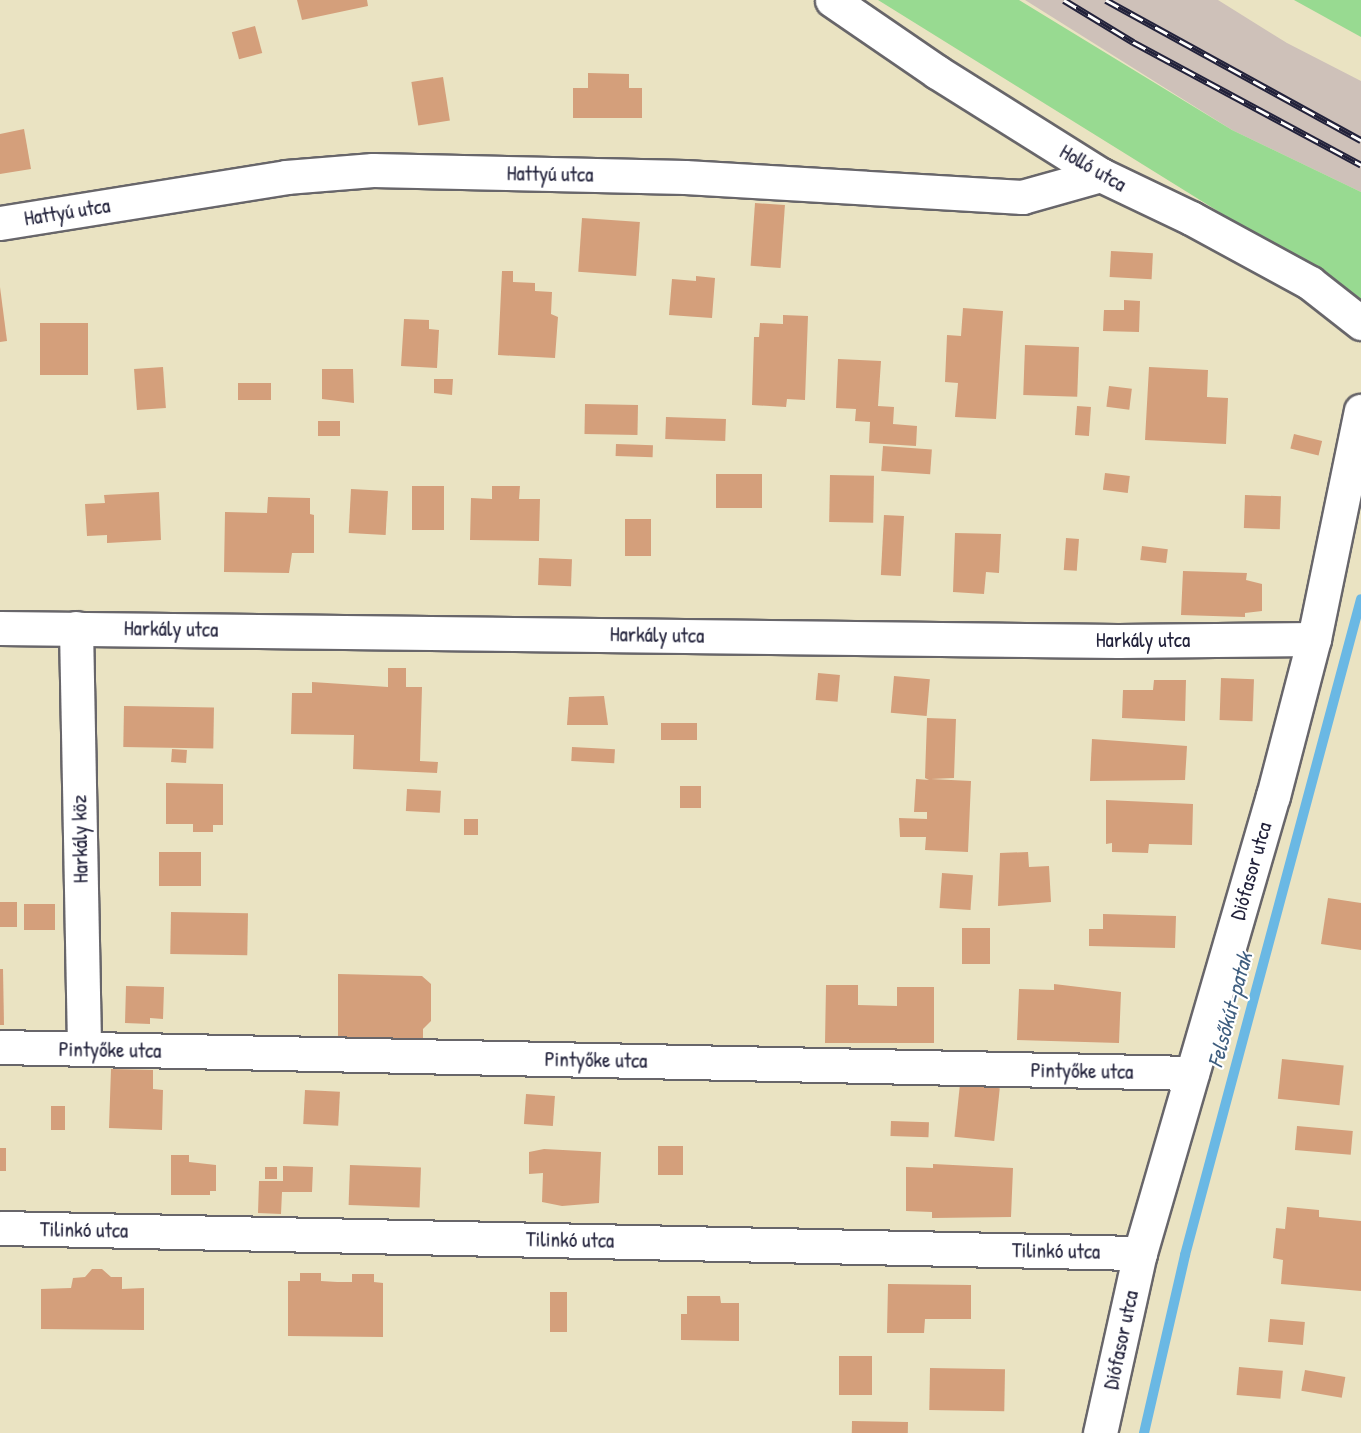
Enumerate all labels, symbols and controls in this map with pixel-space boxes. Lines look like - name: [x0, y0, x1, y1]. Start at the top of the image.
- street label: Holló utca: [1055, 139, 1131, 197]
- street label: Hattyú utca: [506, 161, 594, 187]
- street label: Hattyú utca: [22, 193, 112, 231]
- street label: Harkály utca: [124, 616, 218, 642]
- street label: Harkály utca: [610, 622, 704, 648]
- street label: Harkály utca: [1096, 627, 1190, 653]
- street label: Harkály köz: [67, 795, 93, 883]
- street label: Diófasor utca: [1225, 819, 1277, 923]
- water label: Felsőkút-patak: [1202, 950, 1258, 1070]
- street label: Pintyőke utca: [58, 1037, 162, 1063]
- street label: Pintyőke utca: [544, 1047, 648, 1073]
- street label: Pintyőke utca: [1030, 1058, 1134, 1084]
- street label: Tilinkó utca: [40, 1217, 128, 1243]
- street label: Tilinkó utca: [526, 1227, 614, 1253]
- street label: Tilinkó utca: [1012, 1238, 1100, 1264]
- street label: Diófasor utca: [1098, 1288, 1144, 1392]

